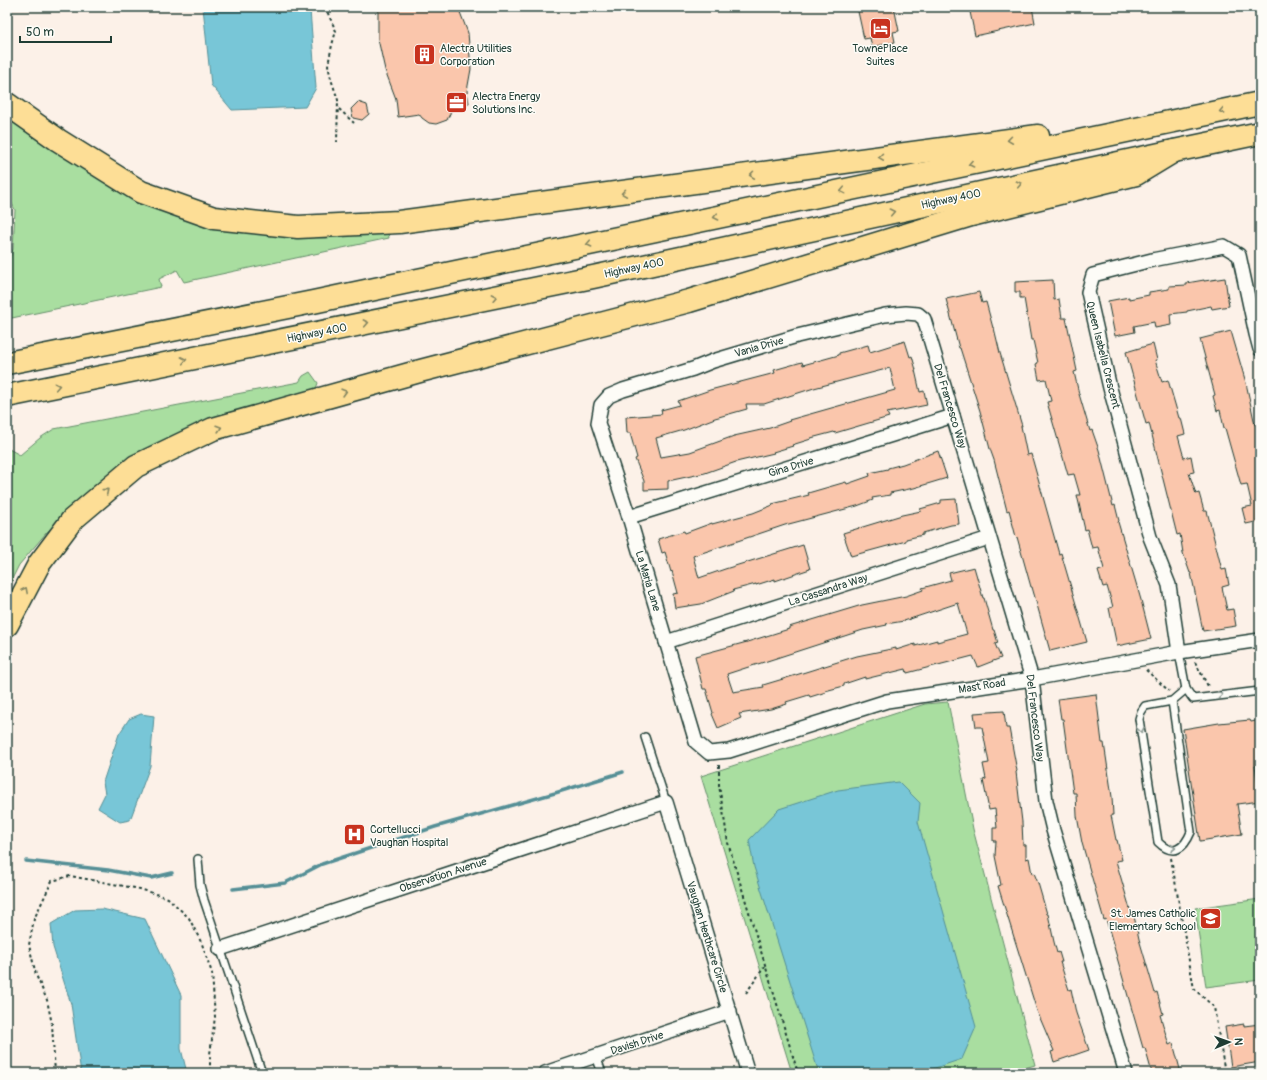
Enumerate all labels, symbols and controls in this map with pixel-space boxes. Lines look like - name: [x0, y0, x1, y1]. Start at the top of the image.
- hotel icon: TownePlace Suites: [867, 15, 893, 41]
- scale bar: [20, 18, 111, 44]
- text: 50 m: [26, 25, 54, 40]
- building icon: Alectra Utilities Corporation: [412, 41, 438, 67]
- place label: Alectra Utilities Corporation: [440, 42, 512, 68]
- place label: TownePlace Suites: [852, 42, 908, 68]
- office icon: Alectra Energy Solutions Inc.: [444, 89, 470, 115]
- place label: Alectra Energy Solutions Inc.: [472, 90, 540, 116]
- one-way arrow: [1219, 106, 1225, 114]
- one-way arrow: [1007, 135, 1013, 144]
- one-way arrow: [878, 152, 884, 161]
- one-way arrow: [967, 159, 974, 167]
- one-way arrow: [749, 170, 756, 179]
- one-way arrow: [1016, 181, 1023, 189]
- one-way arrow: [840, 186, 847, 194]
- street label: Highway 400: [920, 186, 982, 212]
- one-way arrow: [621, 188, 627, 197]
- one-way arrow: [889, 208, 896, 216]
- one-way arrow: [713, 213, 719, 221]
- one-way arrow: [586, 240, 592, 248]
- street label: Highway 400: [603, 255, 665, 281]
- one-way arrow: [491, 294, 497, 302]
- street label: Queen Isabella Crescent: [1083, 300, 1123, 411]
- one-way arrow: [363, 320, 369, 328]
- street label: Highway 400: [286, 321, 348, 345]
- street label: Vania Drive: [733, 334, 786, 360]
- one-way arrow: [181, 357, 187, 365]
- street label: Del Francesco Way: [931, 362, 969, 450]
- one-way arrow: [53, 383, 60, 391]
- one-way arrow: [341, 389, 347, 397]
- one-way arrow: [215, 424, 222, 433]
- street label: Gina Drive: [767, 454, 816, 480]
- one-way arrow: [102, 488, 109, 495]
- street label: La Maria Lane: [633, 549, 664, 613]
- street label: La Cassandra Way: [787, 571, 870, 609]
- one-way arrow: [21, 587, 28, 595]
- street label: Del Francesco Way: [1023, 674, 1047, 763]
- street label: Mast Road: [957, 676, 1007, 696]
- one-way arrow: [1217, 691, 1223, 700]
- one-way arrow: [1136, 727, 1145, 733]
- hospital icon: Cortellucci Vaughan Hospital: [342, 822, 368, 848]
- place label: Cortellucci Vaughan Hospital: [370, 823, 448, 849]
- one-way arrow: [1170, 844, 1176, 852]
- street label: Observation Avenue: [398, 855, 489, 895]
- street label: Vaughan Heathcare Circle: [684, 880, 730, 995]
- school or university icon: St. James Catholic Elementary School: [1198, 906, 1224, 932]
- place label: St. James Catholic Elementary School: [1109, 907, 1196, 933]
- north arrow: [1209, 1022, 1249, 1062]
- street label: Davish Drive: [609, 1028, 666, 1058]
- text: N: [1232, 1038, 1245, 1046]

